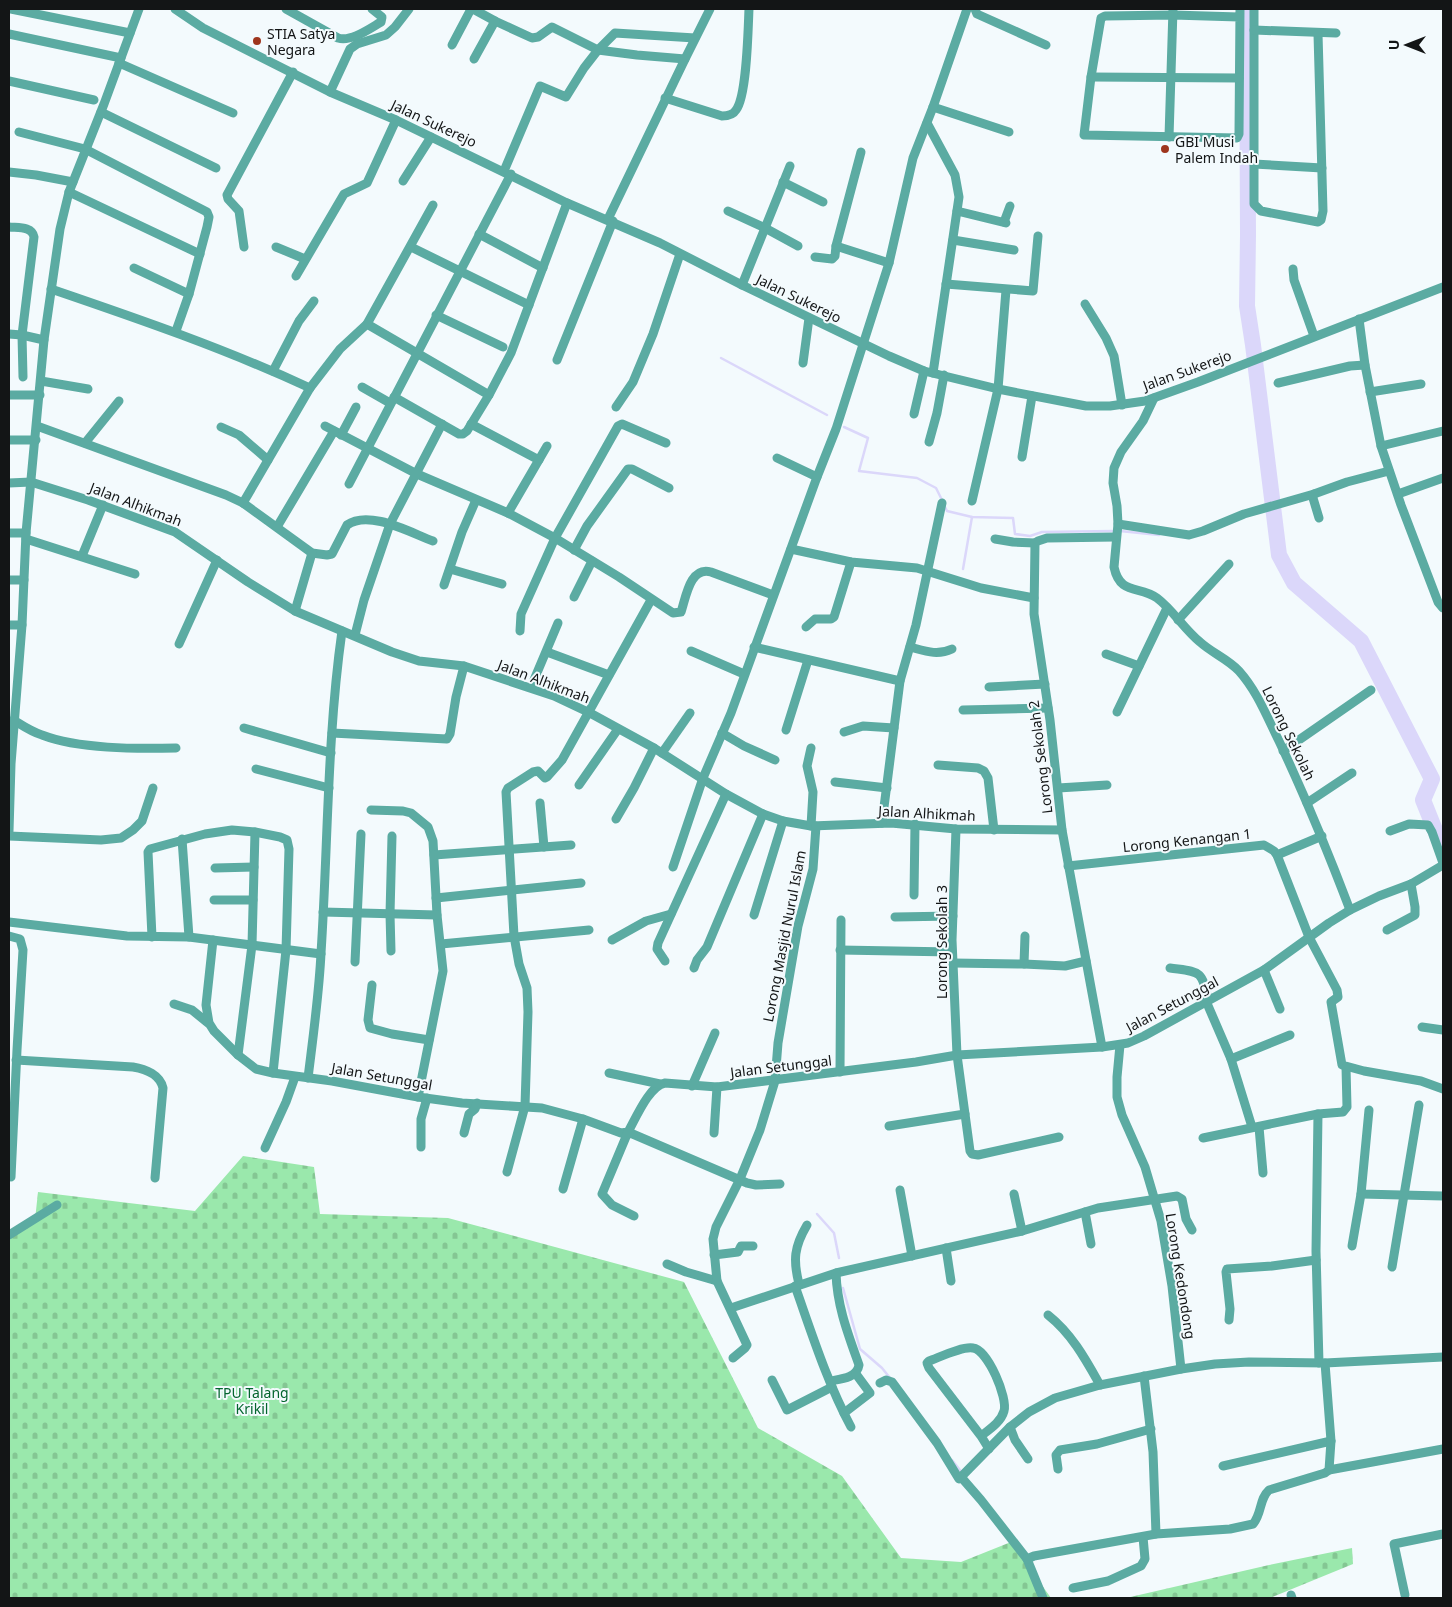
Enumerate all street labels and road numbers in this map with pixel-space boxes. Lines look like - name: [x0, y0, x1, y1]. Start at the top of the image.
- street label: Jalan Sukerejo: [386, 94, 480, 151]
- street label: Jalan Sukerejo: [751, 268, 845, 327]
- street label: Jalan Sukerejo: [1138, 345, 1234, 395]
- street label: Jalan Alhikmah: [85, 477, 185, 530]
- street label: Jalan Alhikmah: [493, 654, 593, 707]
- street label: Lorong Sekolah: [1258, 683, 1320, 783]
- street label: Lorong Sekolah 2: [1024, 699, 1056, 815]
- street label: Jalan Alhikmah: [876, 801, 976, 825]
- street label: Lorong Kenangan 1: [1122, 824, 1252, 856]
- street label: Lorong Masjid Nurul Islam: [758, 849, 810, 1023]
- street label: Lorong Sekolah 3: [932, 885, 951, 999]
- street label: Jalan Setunggal: [1121, 972, 1222, 1037]
- street label: Jalan Setunggal: [727, 1050, 833, 1082]
- street label: Jalan Setunggal: [328, 1057, 434, 1094]
- street label: Lorong Kedondong: [1162, 1212, 1200, 1340]

